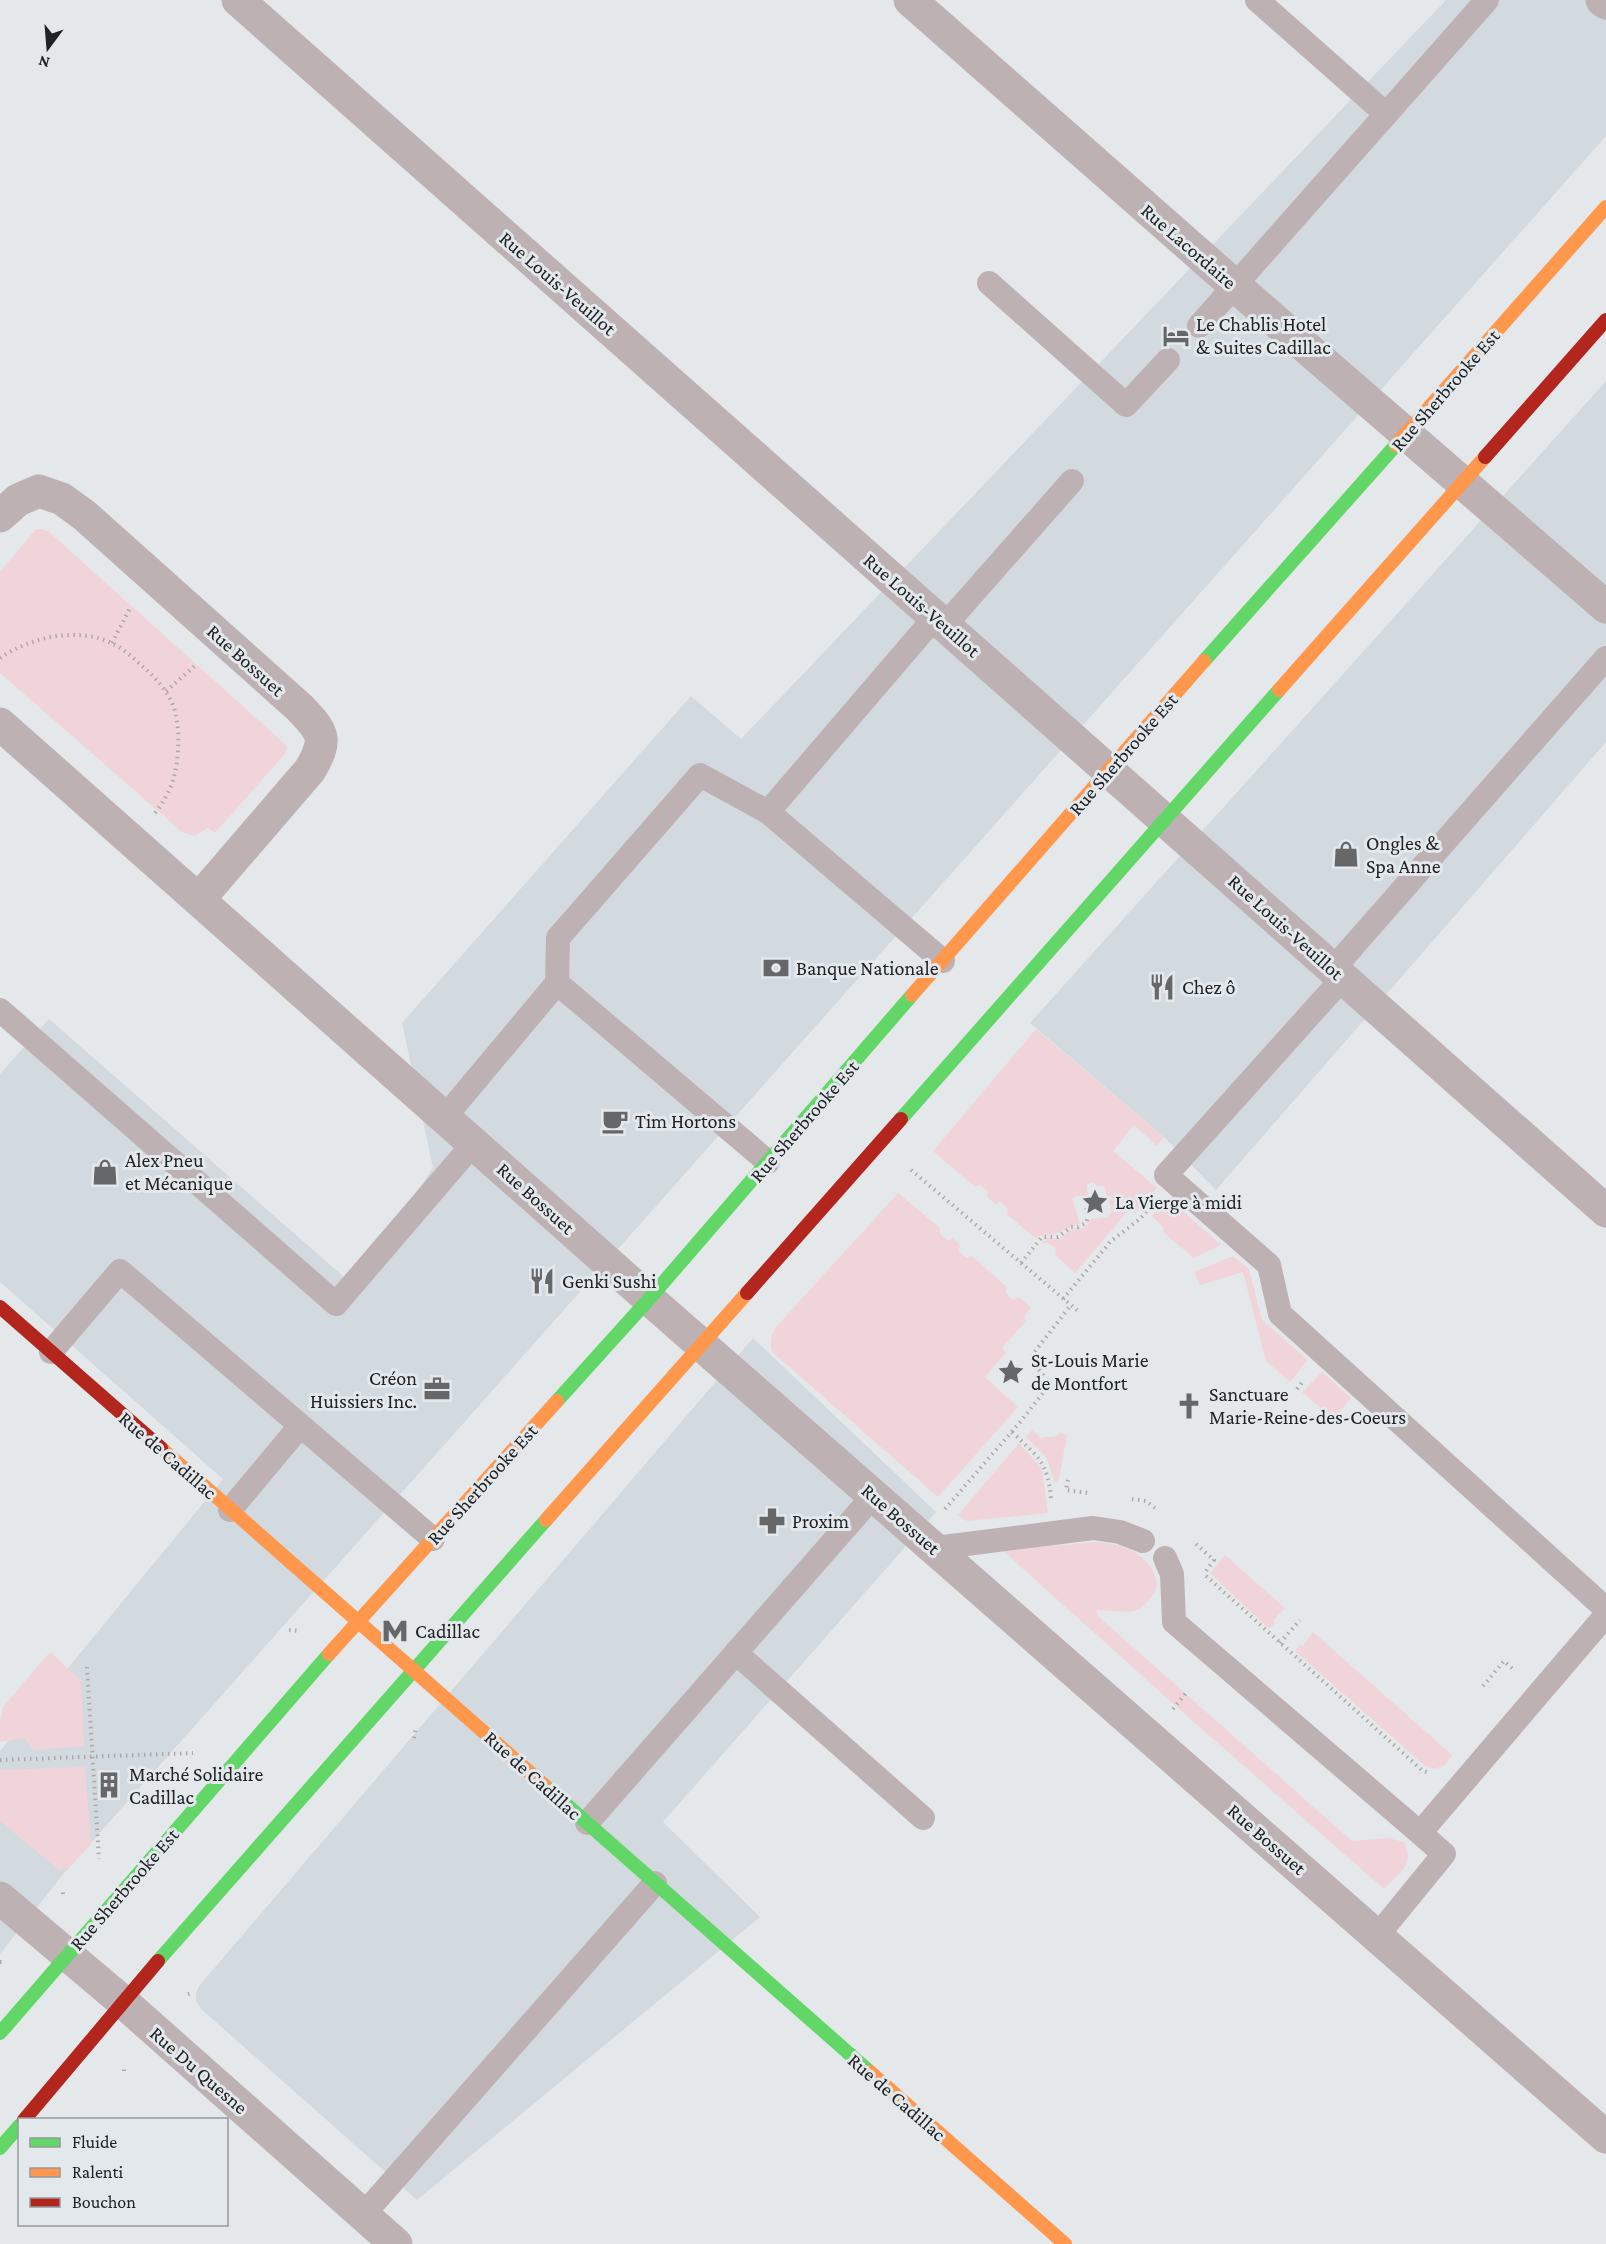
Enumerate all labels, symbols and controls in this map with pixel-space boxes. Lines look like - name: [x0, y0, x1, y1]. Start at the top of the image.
- north arrow: [18, 18, 78, 78]
- text: N: [36, 52, 52, 72]
- street label: Rue Lacordaire: [1137, 199, 1241, 293]
- street label: Rue Louis-Veuillot: [495, 227, 621, 340]
- place label: Le Chablis Hotel & Suites Cadillac: [1196, 313, 1331, 358]
- hotel icon: Le Chablis Hotel & Suites Cadillac: [1161, 321, 1191, 351]
- street label: Rue Sherbrooke Est: [1386, 324, 1504, 455]
- street label: Rue Louis-Veuillot: [859, 549, 985, 662]
- street label: Rue Bossuet: [203, 620, 290, 701]
- street label: Rue Sherbrooke Est: [1064, 688, 1182, 819]
- place label: Ongles & Spa Anne: [1366, 832, 1441, 878]
- shop icon: Ongles & Spa Anne: [1331, 839, 1361, 869]
- street label: Rue Louis-Veuillot: [1224, 870, 1348, 985]
- bank icon: Banque Nationale: [761, 953, 791, 983]
- place label: Banque Nationale: [796, 957, 939, 980]
- restaurant icon: Chez ô: [1147, 972, 1177, 1002]
- place label: Chez ô: [1182, 976, 1236, 998]
- street label: Rue Sherbrooke Est: [745, 1055, 863, 1186]
- cafe icon: Tim Hortons: [600, 1106, 630, 1136]
- place label: Tim Hortons: [635, 1110, 736, 1132]
- place label: Alex Pneu et Mécanique: [125, 1149, 233, 1195]
- shop icon: Alex Pneu et Mécanique: [90, 1157, 120, 1187]
- street label: Rue Bossuet: [493, 1158, 580, 1239]
- place icon: La Vierge à midi: [1080, 1187, 1110, 1217]
- place label: La Vierge à midi: [1115, 1191, 1242, 1214]
- restaurant icon: Genki Sushi: [527, 1266, 557, 1296]
- place label: Genki Sushi: [562, 1270, 657, 1292]
- place label: St-Louis Marie de Montfort: [1031, 1349, 1149, 1394]
- place icon: St-Louis Marie de Montfort: [996, 1357, 1026, 1387]
- place label: Créon Huissiers Inc.: [310, 1367, 417, 1412]
- office icon: Créon Huissiers Inc.: [422, 1374, 452, 1404]
- place label: Sanctuare Marie-Reine-des-Coeurs: [1209, 1383, 1406, 1428]
- church icon: Sanctuare Marie-Reine-des-Coeurs: [1174, 1391, 1204, 1421]
- street label: Rue de Cadillac: [115, 1407, 222, 1504]
- street label: Rue Sherbrooke Est: [422, 1419, 542, 1549]
- street label: Rue Bossuet: [857, 1479, 945, 1559]
- pharmacy icon: Proxim: [757, 1506, 787, 1536]
- place label: Proxim: [792, 1510, 849, 1532]
- metro station icon: Cadillac: [380, 1616, 410, 1646]
- place label: Cadillac: [415, 1620, 480, 1642]
- street label: Rue de Cadillac: [480, 1726, 586, 1824]
- place label: Marché Solidaire Cadillac: [129, 1763, 263, 1808]
- building icon: Marché Solidaire Cadillac: [94, 1770, 124, 1800]
- street label: Rue Bossuet: [1223, 1799, 1311, 1879]
- street label: Rue Sherbrooke Est: [65, 1823, 183, 1954]
- street label: Rue Du Quesne: [146, 2022, 252, 2118]
- street label: Rue de Cadillac: [844, 2049, 951, 2146]
- legend: [18, 2118, 228, 2226]
- text: Fluide: [72, 2132, 117, 2152]
- text: Ralenti: [72, 2162, 123, 2182]
- text: Bouchon: [72, 2192, 136, 2212]

